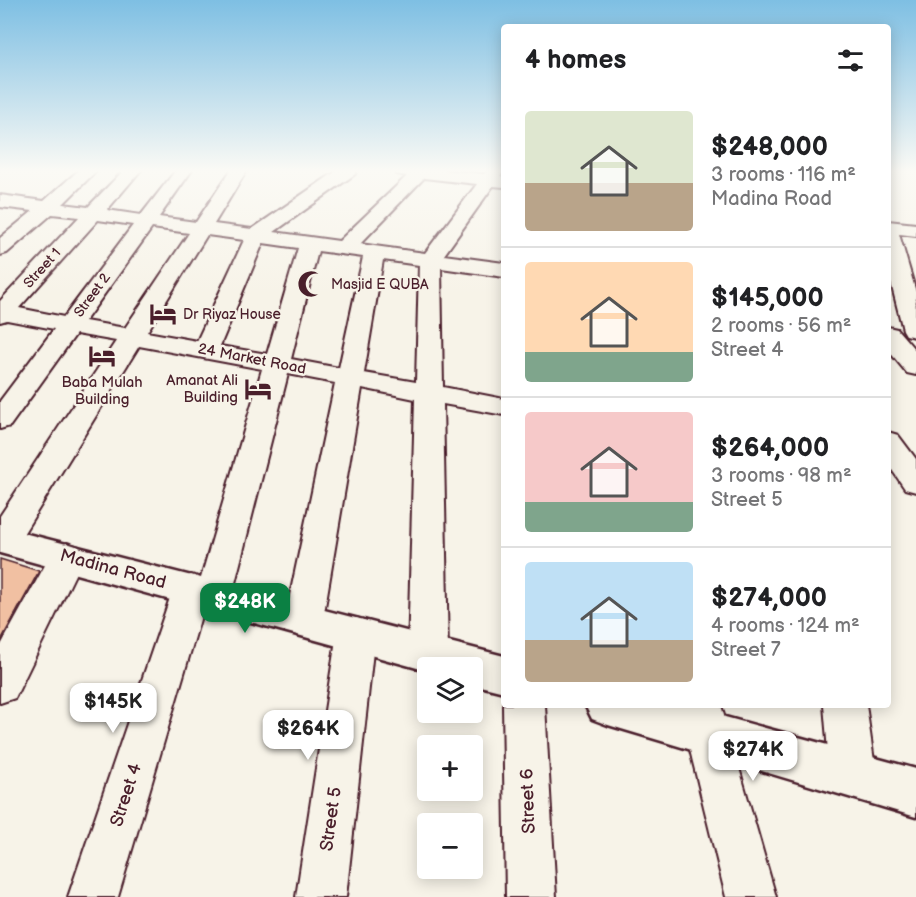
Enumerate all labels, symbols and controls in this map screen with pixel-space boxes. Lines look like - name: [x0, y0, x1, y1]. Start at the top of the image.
- icon: filters: [834, 44, 867, 77]
- text: 4 homes: [525, 45, 626, 76]
- text: $248,000: [711, 132, 828, 163]
- icon: home: [573, 135, 645, 207]
- text: 3 rooms · 116 m²: [711, 163, 856, 187]
- text: Madina Road: [711, 187, 832, 211]
- street label: Street 1: [20, 245, 64, 291]
- street label: Street 2: [70, 269, 114, 320]
- mosque icon: Masjid E QUBA: [296, 269, 326, 299]
- place label: Masjid E QUBA: [331, 276, 429, 293]
- text: $145,000: [711, 283, 824, 314]
- icon: home: [573, 286, 645, 358]
- hotel icon: Dr Riyaz House: [148, 299, 178, 329]
- place label: Dr Riyaz House: [183, 306, 281, 323]
- text: 2 rooms · 56 m²: [711, 314, 851, 338]
- text: Street 4: [711, 338, 784, 362]
- street label: 24 Market Road: [196, 339, 308, 379]
- hotel icon: Baba Mulah Building: [87, 341, 117, 371]
- place label: Amanat Ali Building: [166, 371, 238, 407]
- place label: Baba Mulah Building: [61, 373, 143, 409]
- hotel icon: Amanat Ali Building: [243, 374, 273, 404]
- text: $264,000: [711, 433, 829, 464]
- icon: home: [573, 436, 645, 508]
- text: 3 rooms · 98 m²: [711, 464, 852, 488]
- text: Street 5: [711, 488, 783, 512]
- street label: Madina Road: [58, 545, 168, 593]
- pin: $248K: [203, 583, 287, 634]
- text: $274,000: [711, 583, 827, 614]
- icon: home: [573, 586, 645, 658]
- text: $248K: [214, 590, 276, 614]
- text: 4 rooms · 124 m²: [711, 614, 860, 638]
- text: Street 7: [711, 638, 781, 662]
- map controls: [417, 657, 483, 879]
- button: layers: [417, 657, 483, 723]
- pin: $145K: [71, 683, 155, 734]
- text: $145K: [84, 690, 142, 714]
- pin: $264K: [266, 710, 350, 761]
- text: $264K: [277, 717, 339, 741]
- pin: $274K: [711, 731, 795, 782]
- button: +: [417, 735, 483, 801]
- text: $274K: [722, 738, 784, 762]
- street label: Street 4: [106, 761, 146, 829]
- street label: Street 6: [516, 768, 540, 834]
- street label: Street 5: [316, 786, 346, 852]
- button: −: [417, 813, 483, 879]

